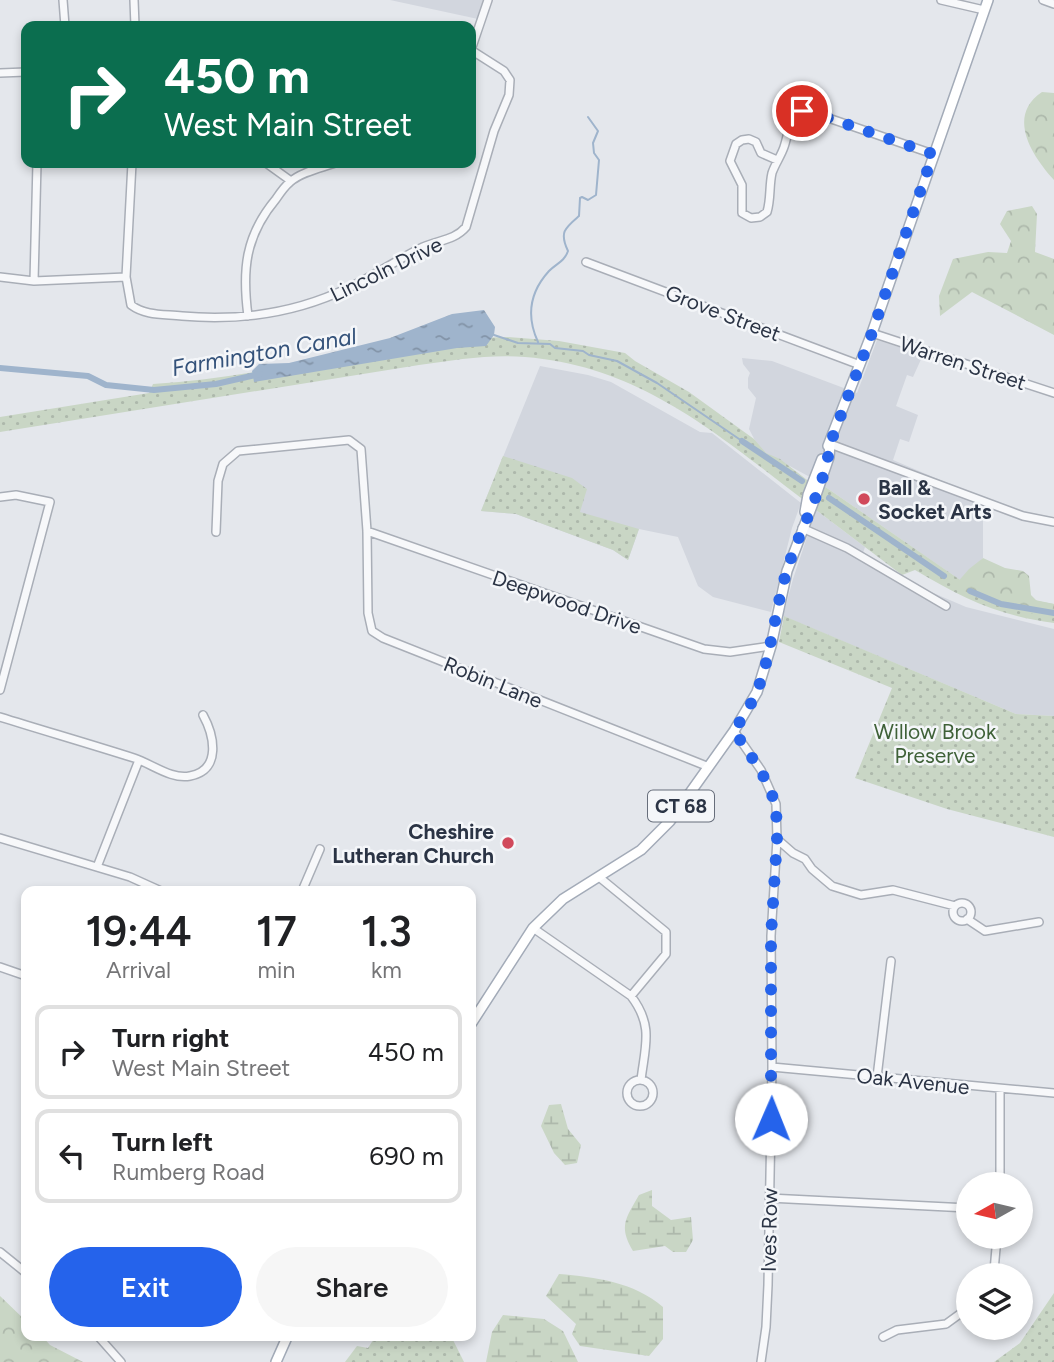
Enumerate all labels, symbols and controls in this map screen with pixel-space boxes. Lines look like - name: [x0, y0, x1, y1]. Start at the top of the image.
- text: 450 m: [164, 46, 310, 105]
- icon: right: [49, 49, 140, 140]
- pin: [772, 81, 832, 141]
- icon: arrive: [783, 92, 821, 130]
- text: West Main Street: [164, 106, 412, 144]
- street label: Lincoln Drive: [326, 231, 446, 307]
- street label: Grove Street: [662, 280, 784, 346]
- water label: Farmington Canal: [169, 322, 359, 382]
- street label: Warren Street: [897, 331, 1029, 395]
- place label: Ball & Socket Arts: [878, 475, 992, 524]
- marker: Ball & Socket Arts: [856, 491, 872, 507]
- street label: Deepwood Drive: [489, 565, 645, 639]
- street label: Robin Lane: [440, 651, 546, 713]
- park label: Willow Brook Preserve: [874, 719, 997, 768]
- road number: CT 68: [648, 790, 714, 821]
- place label: Cheshire Lutheran Church: [332, 819, 494, 868]
- marker: Cheshire Lutheran Church: [500, 835, 516, 851]
- text: 19:44: [85, 906, 192, 957]
- text: 17: [256, 906, 297, 957]
- text: 1.3: [361, 906, 412, 957]
- text: Arrival: [106, 956, 171, 984]
- text: min: [258, 956, 295, 984]
- text: km: [371, 956, 402, 984]
- text: Turn right: [112, 1022, 229, 1054]
- icon: right: [53, 1033, 91, 1071]
- text: 450 m: [368, 1036, 444, 1068]
- text: West Main Street: [112, 1054, 290, 1082]
- street label: Oak Avenue: [855, 1063, 971, 1099]
- position arrow: [734, 1082, 808, 1156]
- text: Turn left: [112, 1126, 213, 1158]
- icon: left: [53, 1137, 91, 1175]
- text: 690 m: [369, 1140, 444, 1172]
- text: Rumberg Road: [112, 1158, 265, 1186]
- north arrow: [956, 1172, 1032, 1250]
- map controls: [956, 1172, 1033, 1340]
- street label: Ives Row: [756, 1187, 782, 1272]
- button: Exit: [49, 1247, 242, 1327]
- button: Share: [256, 1247, 448, 1327]
- button: layers: [956, 1263, 1033, 1340]

